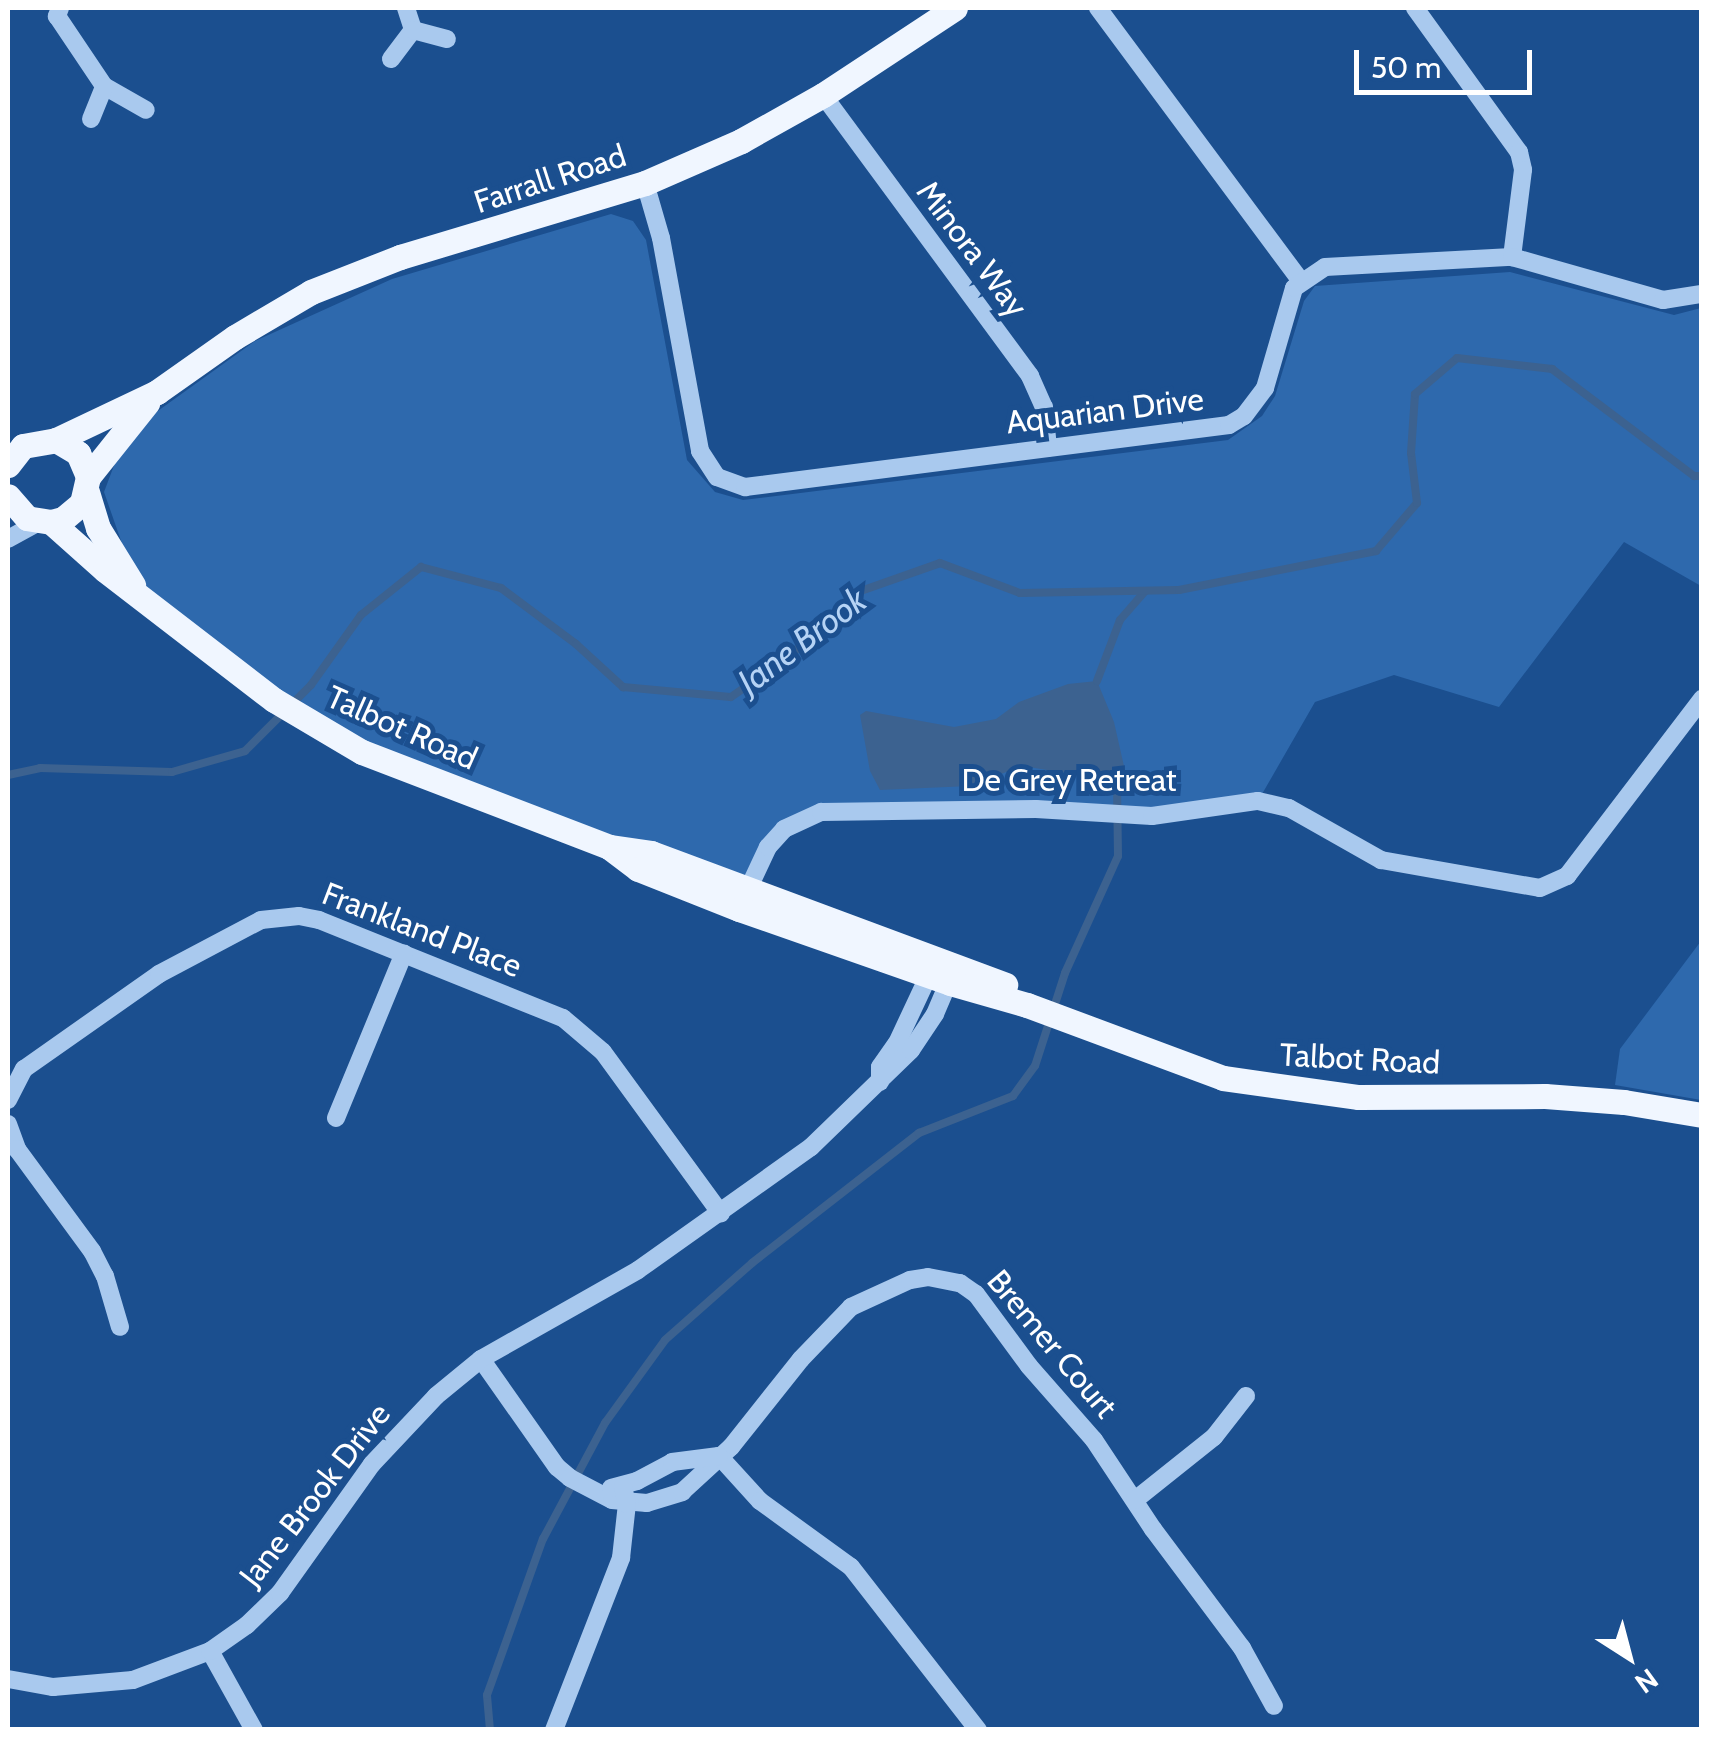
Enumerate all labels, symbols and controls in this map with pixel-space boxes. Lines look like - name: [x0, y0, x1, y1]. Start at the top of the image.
- scale bar: [1359, 30, 1536, 92]
- text: 50 m: [1371, 49, 1441, 86]
- street label: Farrall Road: [469, 136, 631, 222]
- street label: Minora Way: [908, 173, 1036, 325]
- street label: Aquarian Drive: [1004, 380, 1206, 442]
- water label: Jane Brook: [729, 579, 875, 703]
- street label: Talbot Road: [321, 678, 483, 778]
- street label: De Grey Retreat: [961, 761, 1177, 799]
- street label: Frankland Place: [317, 874, 527, 986]
- street label: Talbot Road: [1279, 1036, 1441, 1082]
- street label: Bremer Court: [979, 1262, 1125, 1426]
- street label: Jane Brook Drive: [232, 1396, 398, 1594]
- north arrow: [1579, 1607, 1679, 1707]
- text: N: [1629, 1662, 1665, 1701]

